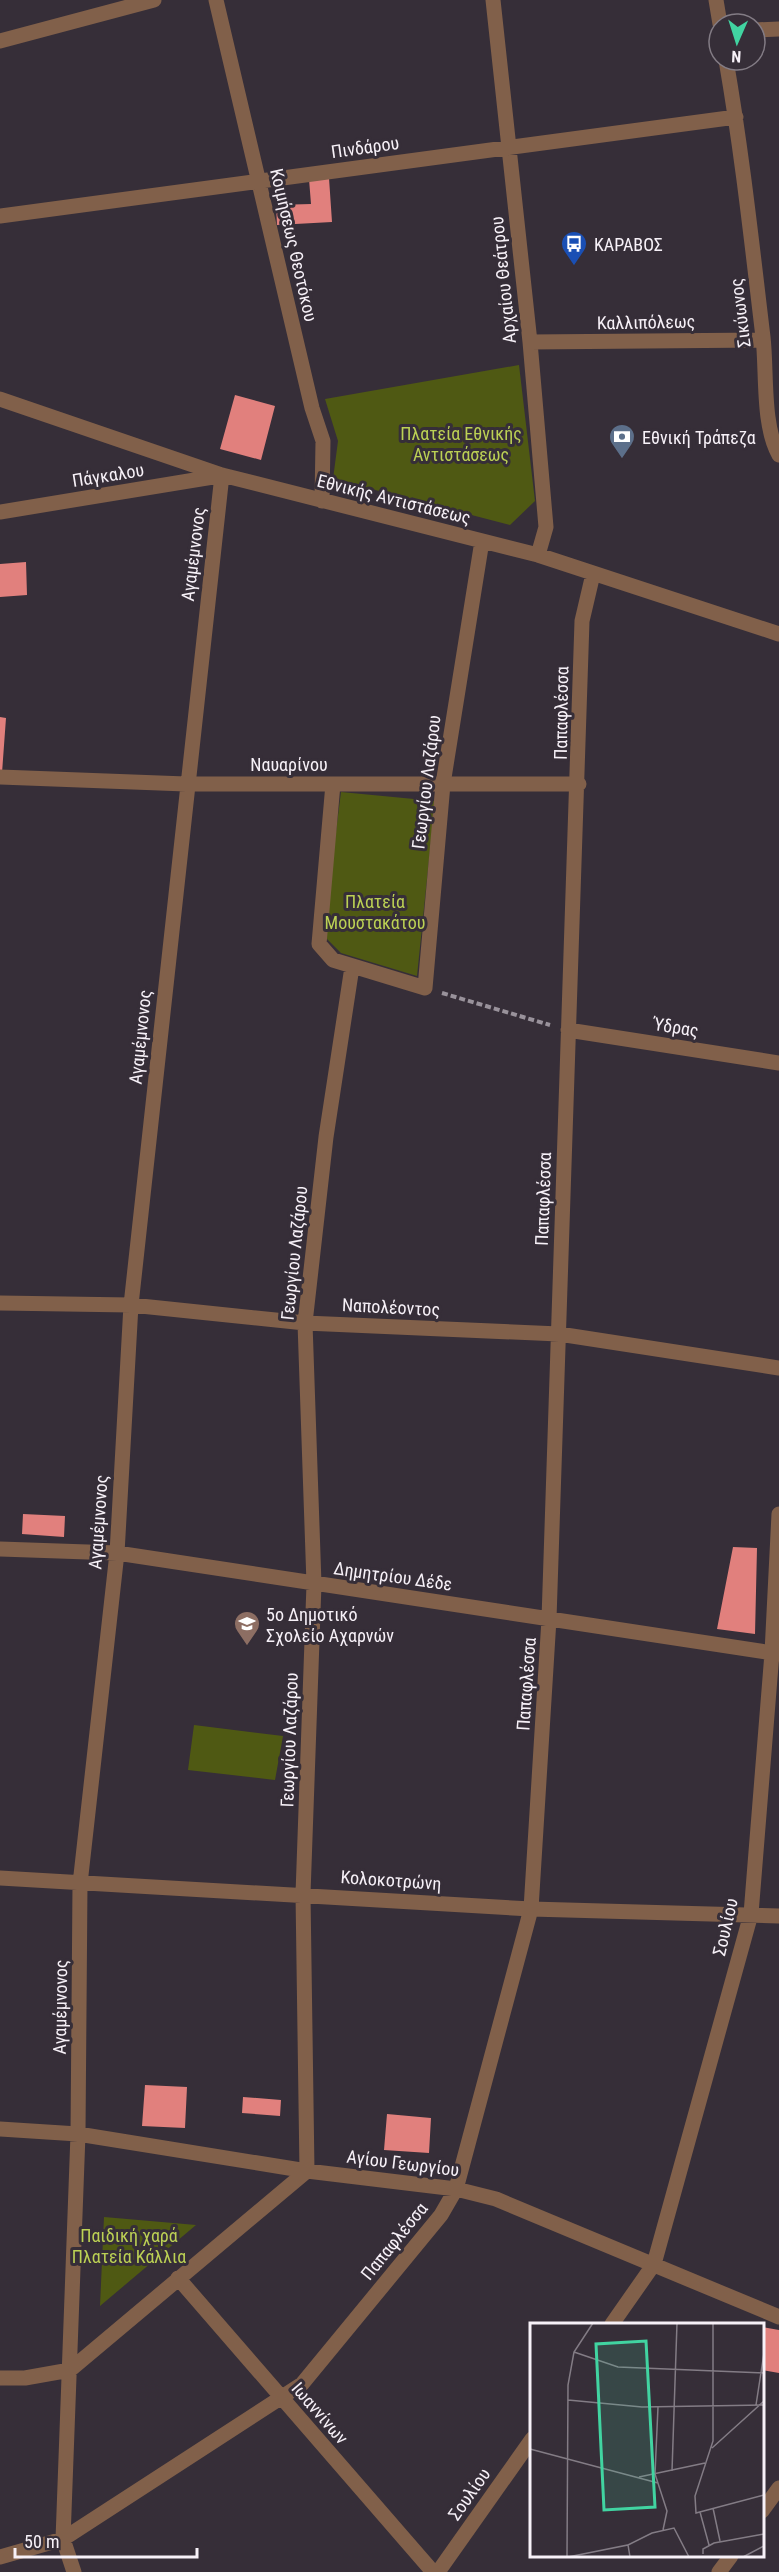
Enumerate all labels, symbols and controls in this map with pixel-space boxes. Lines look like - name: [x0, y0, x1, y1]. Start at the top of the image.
- north arrow: [707, 12, 767, 72]
- text: N: [731, 47, 742, 66]
- street label: Πινδάρου: [330, 132, 400, 162]
- street label: Κοιμήσεως Θεοτόκου: [266, 166, 322, 324]
- street label: Αρχαίου Θεάτρου: [486, 216, 520, 344]
- bus stop icon: ΚΑΡΑΒΟΣ: [559, 229, 589, 267]
- place label: ΚΑΡΑΒΟΣ: [594, 234, 663, 255]
- street label: Σικύωνος: [725, 277, 755, 349]
- street label: Καλλιπόλεως: [597, 311, 695, 333]
- bank icon: Εθνική Τράπεζα: [607, 422, 637, 460]
- park label: Πλατεία Εθνικής Αντιστάσεως: [400, 423, 522, 465]
- place label: Εθνική Τράπεζα: [642, 427, 756, 448]
- street label: Πάγκαλου: [71, 459, 145, 491]
- street label: Εθνικής Αντιστάσεως: [315, 470, 473, 528]
- street label: Αγαμέμνονος: [177, 506, 209, 602]
- street label: Παπαφλέσσα: [550, 666, 572, 760]
- street label: Γεωργίου Λαζάρου: [407, 714, 445, 850]
- street label: Ναυαρίνου: [250, 754, 328, 775]
- park label: Πλατεία Μουστακάτου: [325, 891, 425, 933]
- street label: Αγαμέμνονος: [125, 989, 155, 1085]
- street label: Ύδρας: [651, 1013, 700, 1041]
- street label: Παπαφλέσσα: [531, 1152, 555, 1246]
- street label: Γεωργίου Λαζάρου: [277, 1185, 311, 1321]
- street label: Ναπολέοντος: [341, 1294, 441, 1320]
- street label: Αγαμέμνονος: [84, 1474, 112, 1570]
- street label: Δημητρίου Δέδε: [332, 1557, 454, 1595]
- place label: 5ο Δημοτικό Σχολείο Αχαρνών: [266, 1604, 394, 1646]
- school or university icon: 5ο Δημοτικό Σχολείο Αχαρνών: [232, 1609, 262, 1647]
- street label: Παπαφλέσσα: [512, 1637, 540, 1731]
- street label: Γεωργίου Λαζάρου: [276, 1672, 302, 1808]
- street label: Κολοκοτρώνη: [340, 1866, 442, 1894]
- street label: Σουλίου: [708, 1896, 742, 1958]
- street label: Αγαμέμνονος: [49, 1959, 71, 2055]
- street label: Αγίου Γεωργίου: [346, 2146, 460, 2180]
- street label: Παπαφλέσσα: [356, 2198, 432, 2284]
- park label: Παιδική χαρά Πλατεία Κάλλια: [72, 2225, 186, 2267]
- inset map: [530, 2323, 764, 2557]
- street label: Ιωαννίνων: [287, 2378, 353, 2448]
- street label: Σουλίου: [444, 2464, 494, 2524]
- scale bar: [15, 2521, 196, 2559]
- text: 50 m: [24, 2531, 59, 2552]

